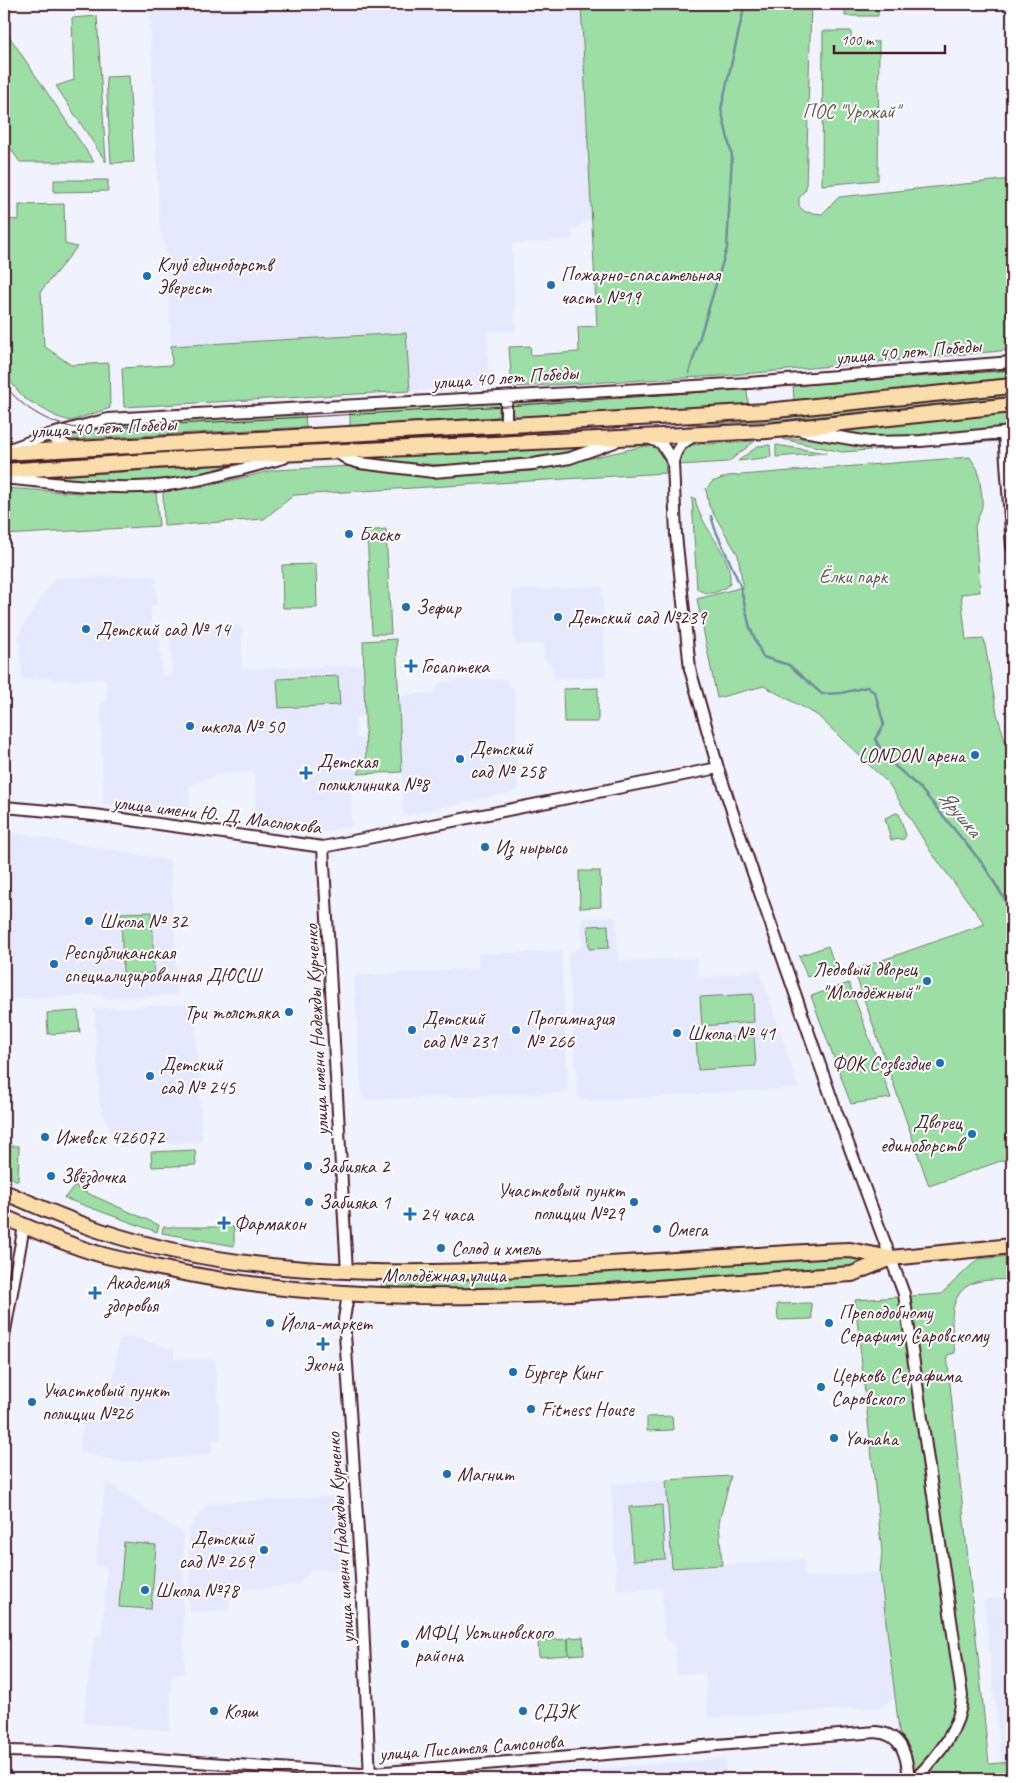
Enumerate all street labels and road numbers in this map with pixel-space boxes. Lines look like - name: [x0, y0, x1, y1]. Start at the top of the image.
- street label: улица 40 лет Победы: [833, 333, 983, 370]
- street label: улица 40 лет Победы: [430, 360, 580, 395]
- street label: улица 40 лет Победы: [29, 411, 178, 444]
- street label: улица имени Ю. Д. Маслюкова: [110, 789, 324, 840]
- street label: улица имени Надежды Курченко: [298, 923, 335, 1137]
- street label: Молодёжная улица: [382, 1263, 508, 1288]
- street label: улица имени Надежды Курченко: [321, 1431, 360, 1645]
- street label: улица Писателя Самсонова: [377, 1728, 566, 1766]

